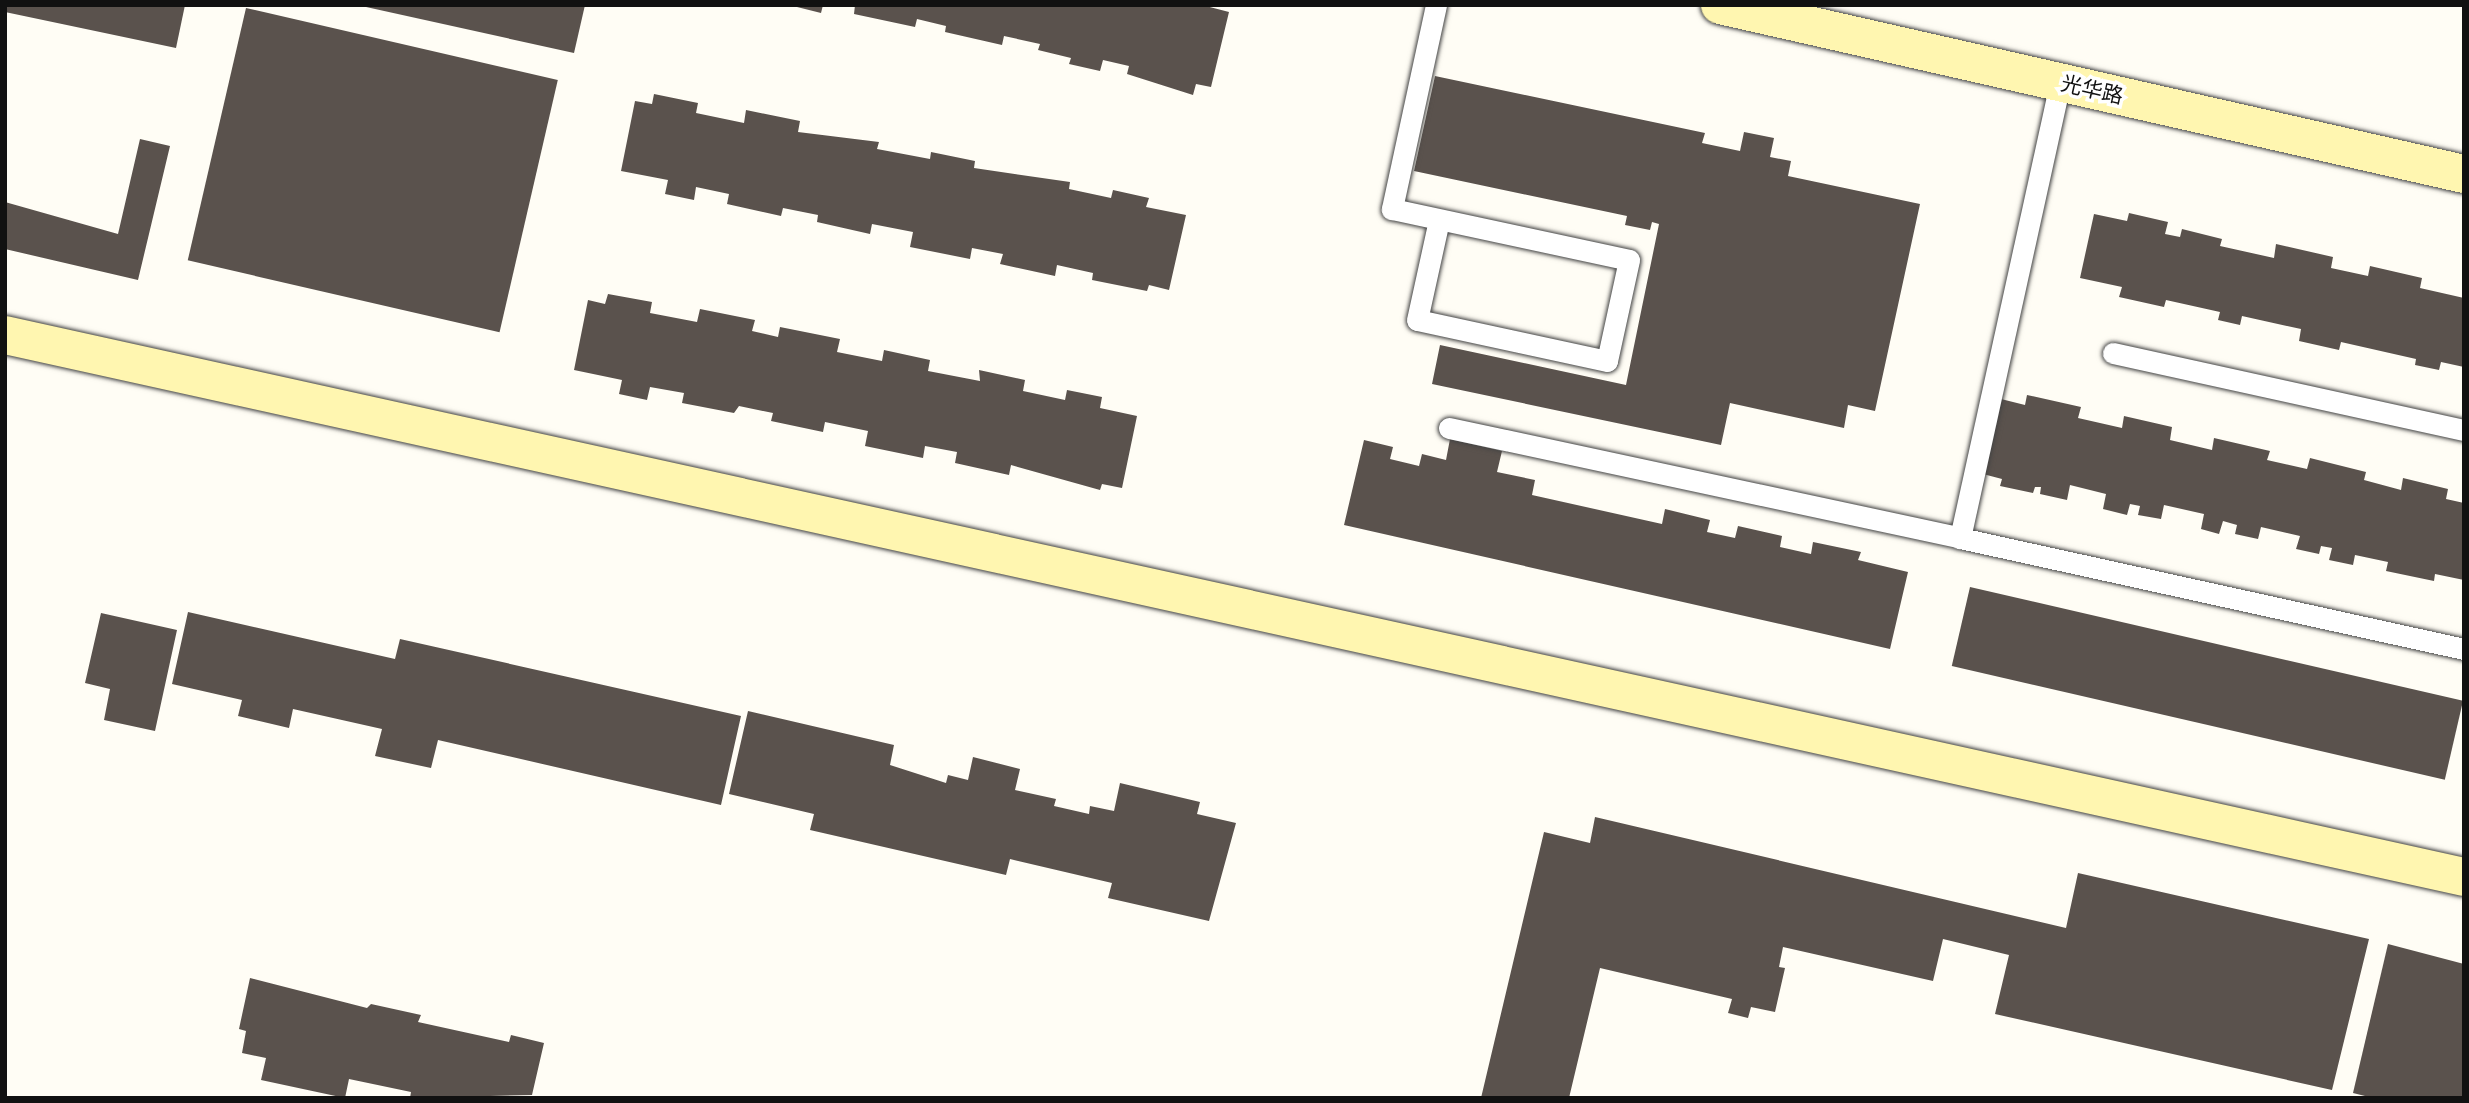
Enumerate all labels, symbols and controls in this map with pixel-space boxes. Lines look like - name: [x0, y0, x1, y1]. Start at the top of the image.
- street label: 光华路: [2058, 71, 2126, 109]

